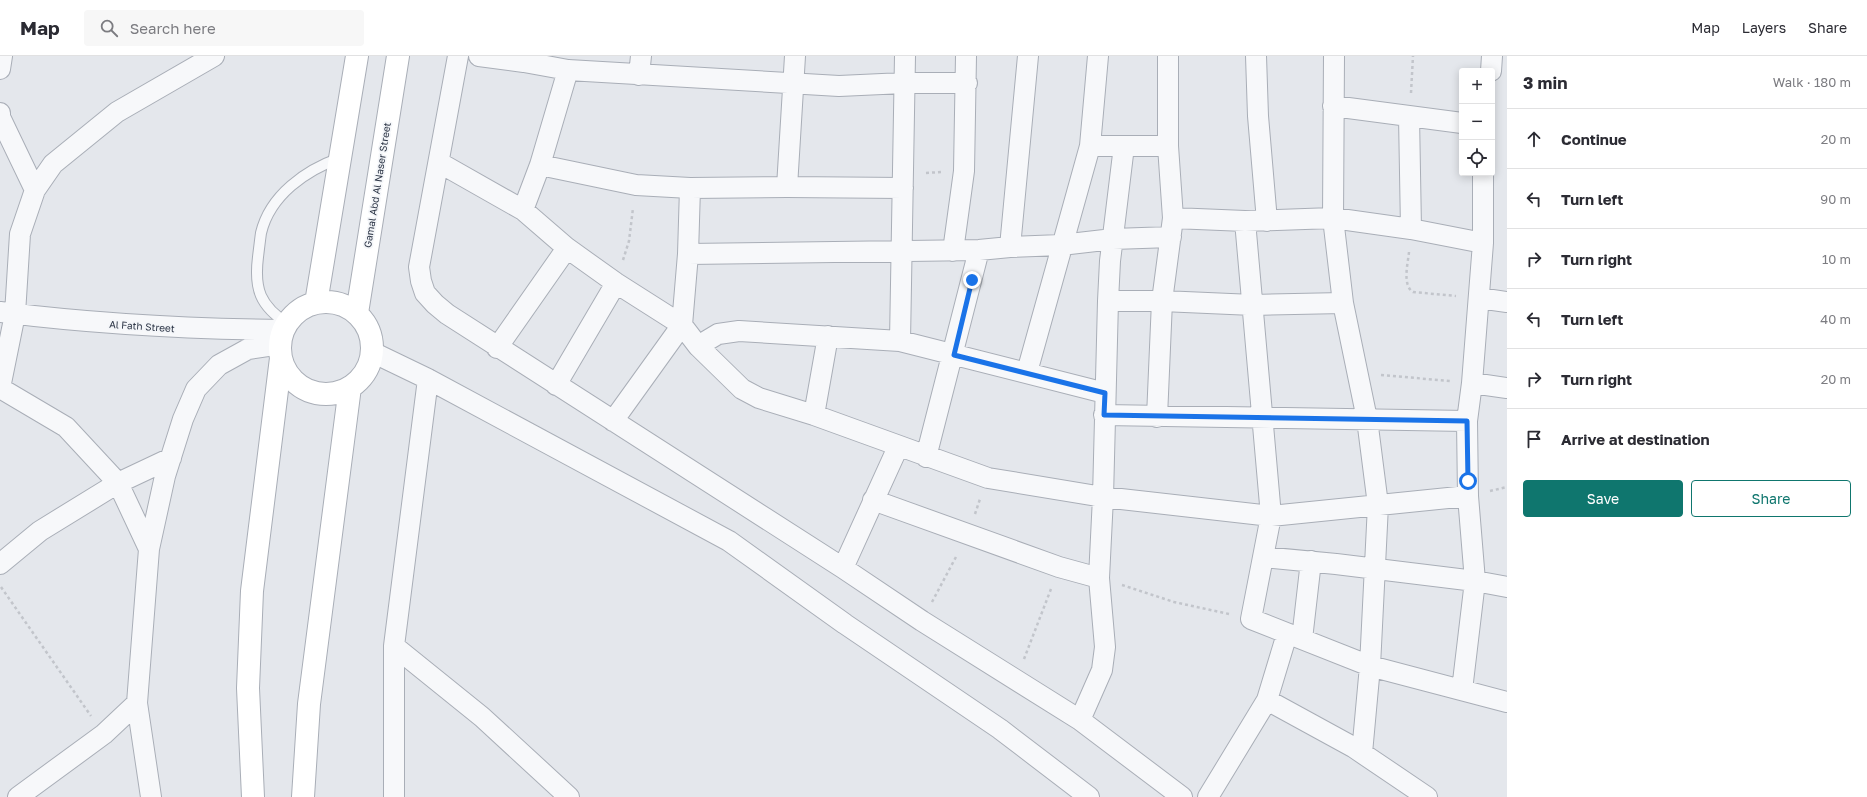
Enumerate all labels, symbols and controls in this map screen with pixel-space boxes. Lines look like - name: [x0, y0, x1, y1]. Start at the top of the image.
- search box: [84, 10, 364, 46]
- text: Map: [20, 16, 60, 39]
- icon: search: [98, 17, 120, 39]
- text: Search here: [130, 19, 216, 37]
- text: Map: [1691, 19, 1720, 36]
- text: Layers: [1742, 19, 1786, 36]
- text: Share: [1808, 19, 1847, 36]
- map controls: [1459, 68, 1495, 176]
- button: +: [1459, 68, 1495, 104]
- text: 3 min: [1523, 72, 1567, 93]
- text: Walk · 180 m: [1773, 74, 1851, 90]
- button: −: [1459, 104, 1495, 140]
- street label: Gamal Abd Al Naser Street: [361, 121, 393, 249]
- icon: ahead: [1523, 128, 1545, 150]
- text: Continue: [1561, 130, 1627, 148]
- text: 20 m: [1821, 131, 1851, 147]
- button: locate: [1459, 140, 1495, 176]
- icon: left: [1523, 188, 1545, 210]
- text: Turn left: [1561, 190, 1623, 208]
- text: 90 m: [1820, 191, 1851, 207]
- icon: right: [1523, 248, 1545, 270]
- text: Turn right: [1561, 250, 1632, 268]
- text: 10 m: [1822, 251, 1851, 267]
- route end: [963, 271, 981, 289]
- icon: left: [1523, 308, 1545, 330]
- text: Turn left: [1561, 310, 1623, 328]
- text: 40 m: [1820, 311, 1851, 327]
- street label: Al Fath Street: [109, 318, 175, 334]
- icon: right: [1523, 368, 1545, 390]
- text: Turn right: [1561, 370, 1632, 388]
- text: 20 m: [1821, 371, 1851, 387]
- icon: arrive: [1523, 428, 1545, 450]
- text: Arrive at destination: [1561, 430, 1710, 448]
- route start: [1459, 472, 1477, 490]
- button: Save: [1523, 480, 1683, 517]
- button: Share: [1691, 480, 1851, 517]

